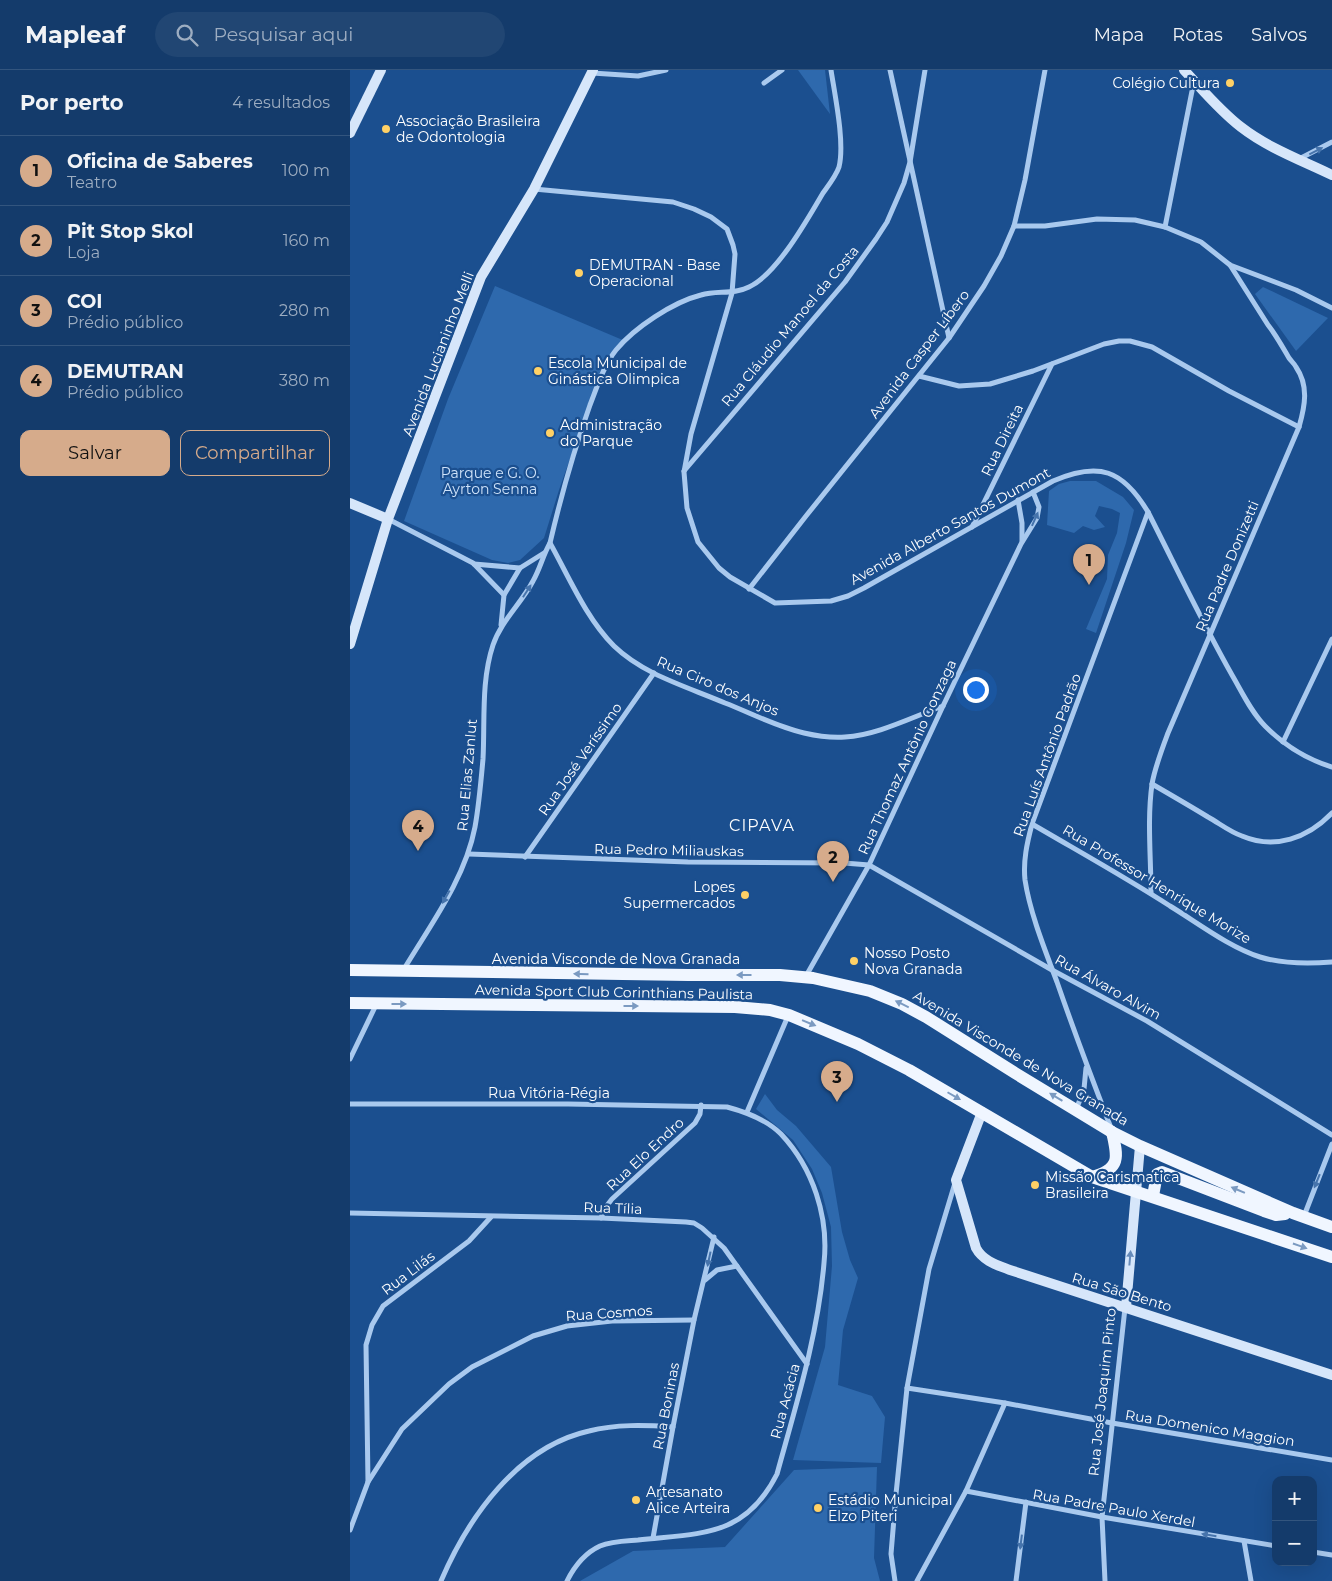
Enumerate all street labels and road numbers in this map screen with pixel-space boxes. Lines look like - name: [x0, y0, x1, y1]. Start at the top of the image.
- street label: Rua Cláudio Manoel da Costa: [717, 242, 863, 410]
- street label: Avenida Lucianinho Melli: [398, 269, 478, 439]
- street label: Avenida Casper Líbero: [865, 286, 973, 422]
- street label: Rua Direita: [977, 401, 1027, 479]
- street label: Avenida Alberto Santos Dumont: [847, 463, 1054, 589]
- street label: Rua Padre Donizetti: [1191, 498, 1263, 634]
- street label: Rua Ciro dos Anjos: [654, 652, 782, 720]
- street label: Rua Thomaz Antônio Gonzaga: [854, 656, 960, 858]
- street label: Rua Luís Antônio Padrão: [1009, 671, 1085, 839]
- street label: Rua José Veríssimo: [534, 699, 626, 819]
- street label: Rua Elias Zanlut: [453, 718, 481, 832]
- street label: Rua Professor Henrique Morize: [1059, 820, 1255, 948]
- street label: Rua Pedro Miliauskas: [594, 840, 744, 860]
- street label: Avenida Visconde de Nova Granada: [492, 950, 740, 968]
- street label: Rua Álvaro Alvim: [1052, 950, 1164, 1024]
- street label: Avenida Sport Club Corinthians Paulista: [475, 981, 753, 1003]
- street label: Avenida Visconde de Nova Granada: [910, 986, 1132, 1130]
- street label: Rua Vitória-Régia: [488, 1084, 610, 1102]
- street label: Rua Elo Endro: [602, 1113, 688, 1195]
- street label: Rua Tília: [583, 1198, 643, 1218]
- street label: Rua Lilás: [378, 1247, 438, 1299]
- street label: Rua São Bento: [1070, 1268, 1174, 1316]
- street label: Rua Cosmos: [565, 1301, 653, 1325]
- street label: Rua José Joaquim Pinto: [1084, 1307, 1120, 1477]
- street label: Rua Boninas: [649, 1361, 683, 1451]
- street label: Rua Acácia: [766, 1361, 804, 1441]
- street label: Rua Domenico Maggion: [1124, 1406, 1296, 1450]
- street label: Rua Padre Paulo Xerdel: [1031, 1485, 1197, 1531]

